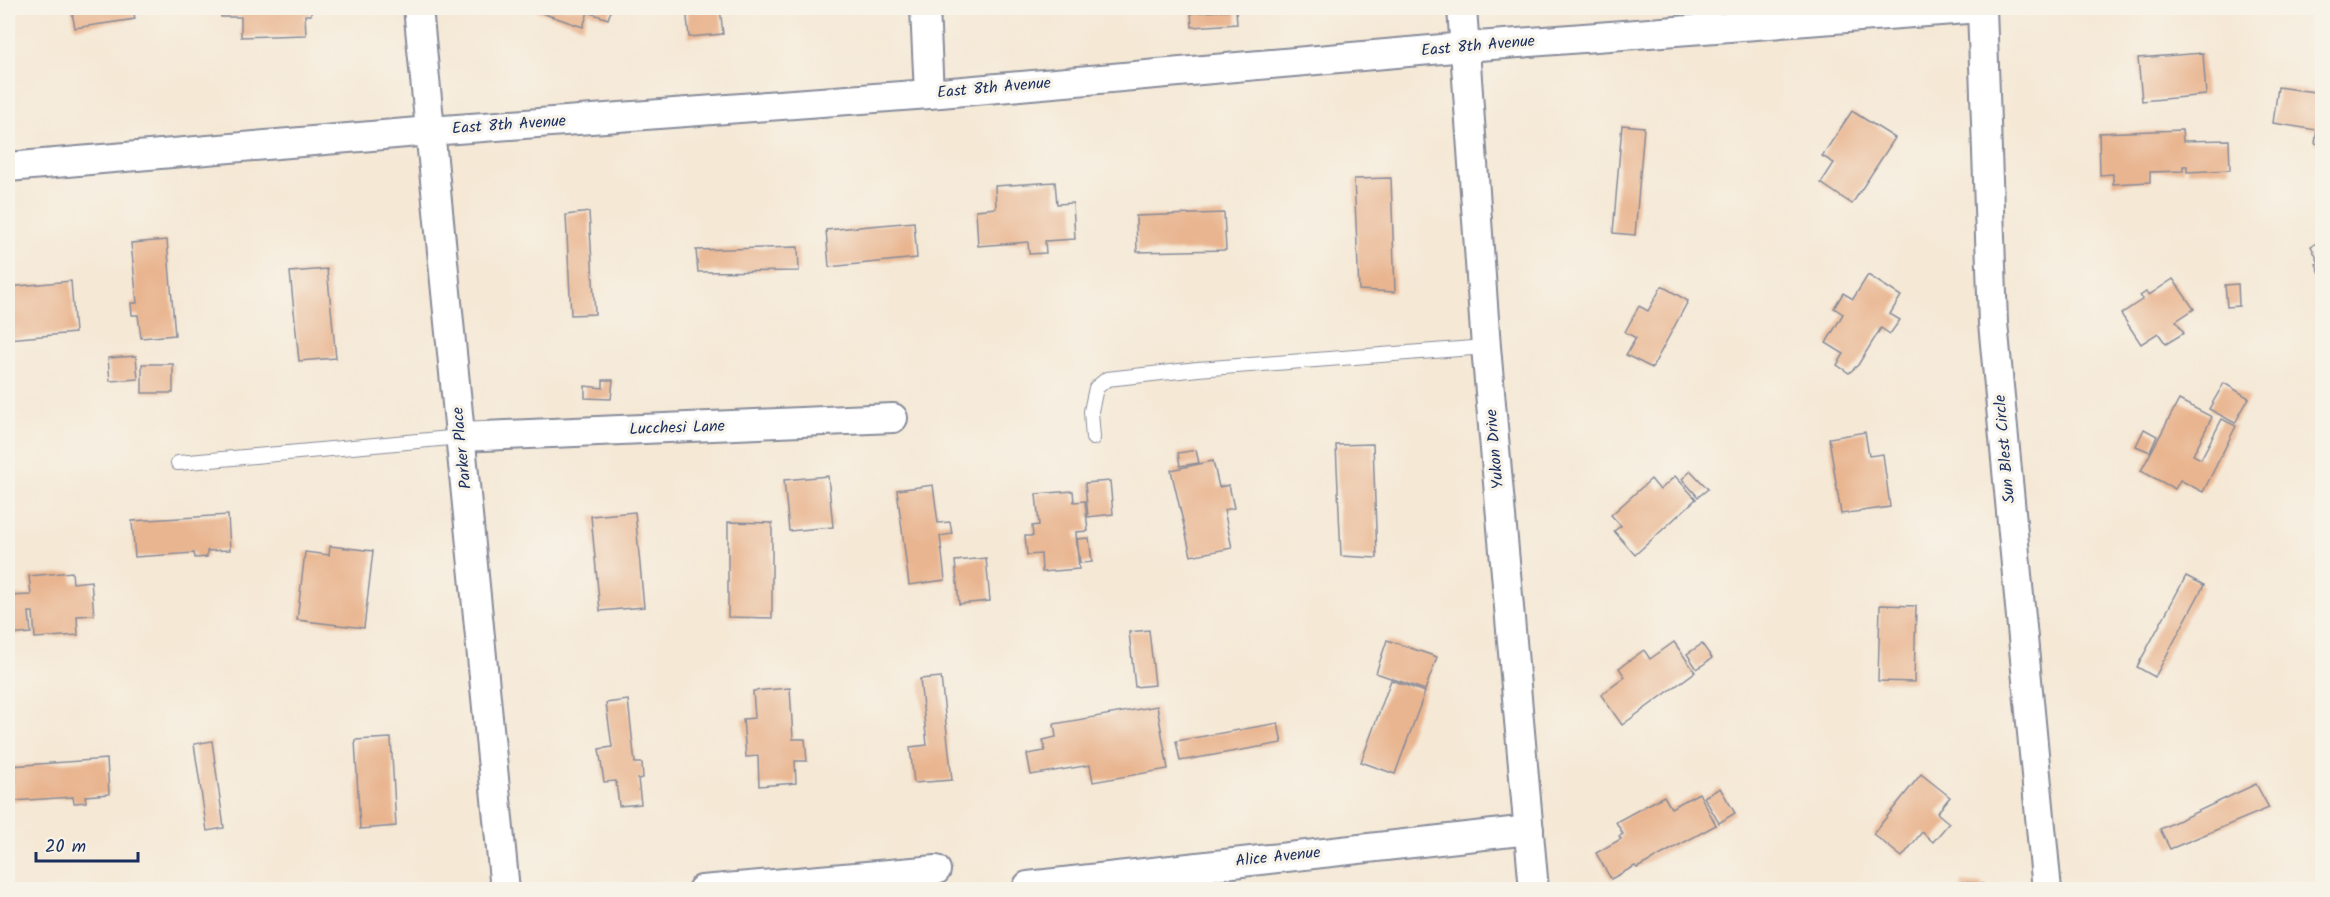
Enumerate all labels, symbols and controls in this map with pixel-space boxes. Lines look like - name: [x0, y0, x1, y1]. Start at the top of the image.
- street label: East 8th Avenue: [1420, 29, 1536, 63]
- street label: East 8th Avenue: [936, 71, 1052, 105]
- street label: East 8th Avenue: [451, 109, 567, 141]
- street label: Sun Blest Circle: [1988, 394, 2022, 504]
- street label: Parker Place: [445, 406, 479, 490]
- street label: Yukon Drive: [1479, 408, 1511, 490]
- street label: Lucchesi Lane: [629, 414, 725, 442]
- scale bar: [36, 825, 138, 863]
- text: 20 m: [45, 833, 86, 862]
- street label: Alice Avenue: [1234, 840, 1322, 874]

